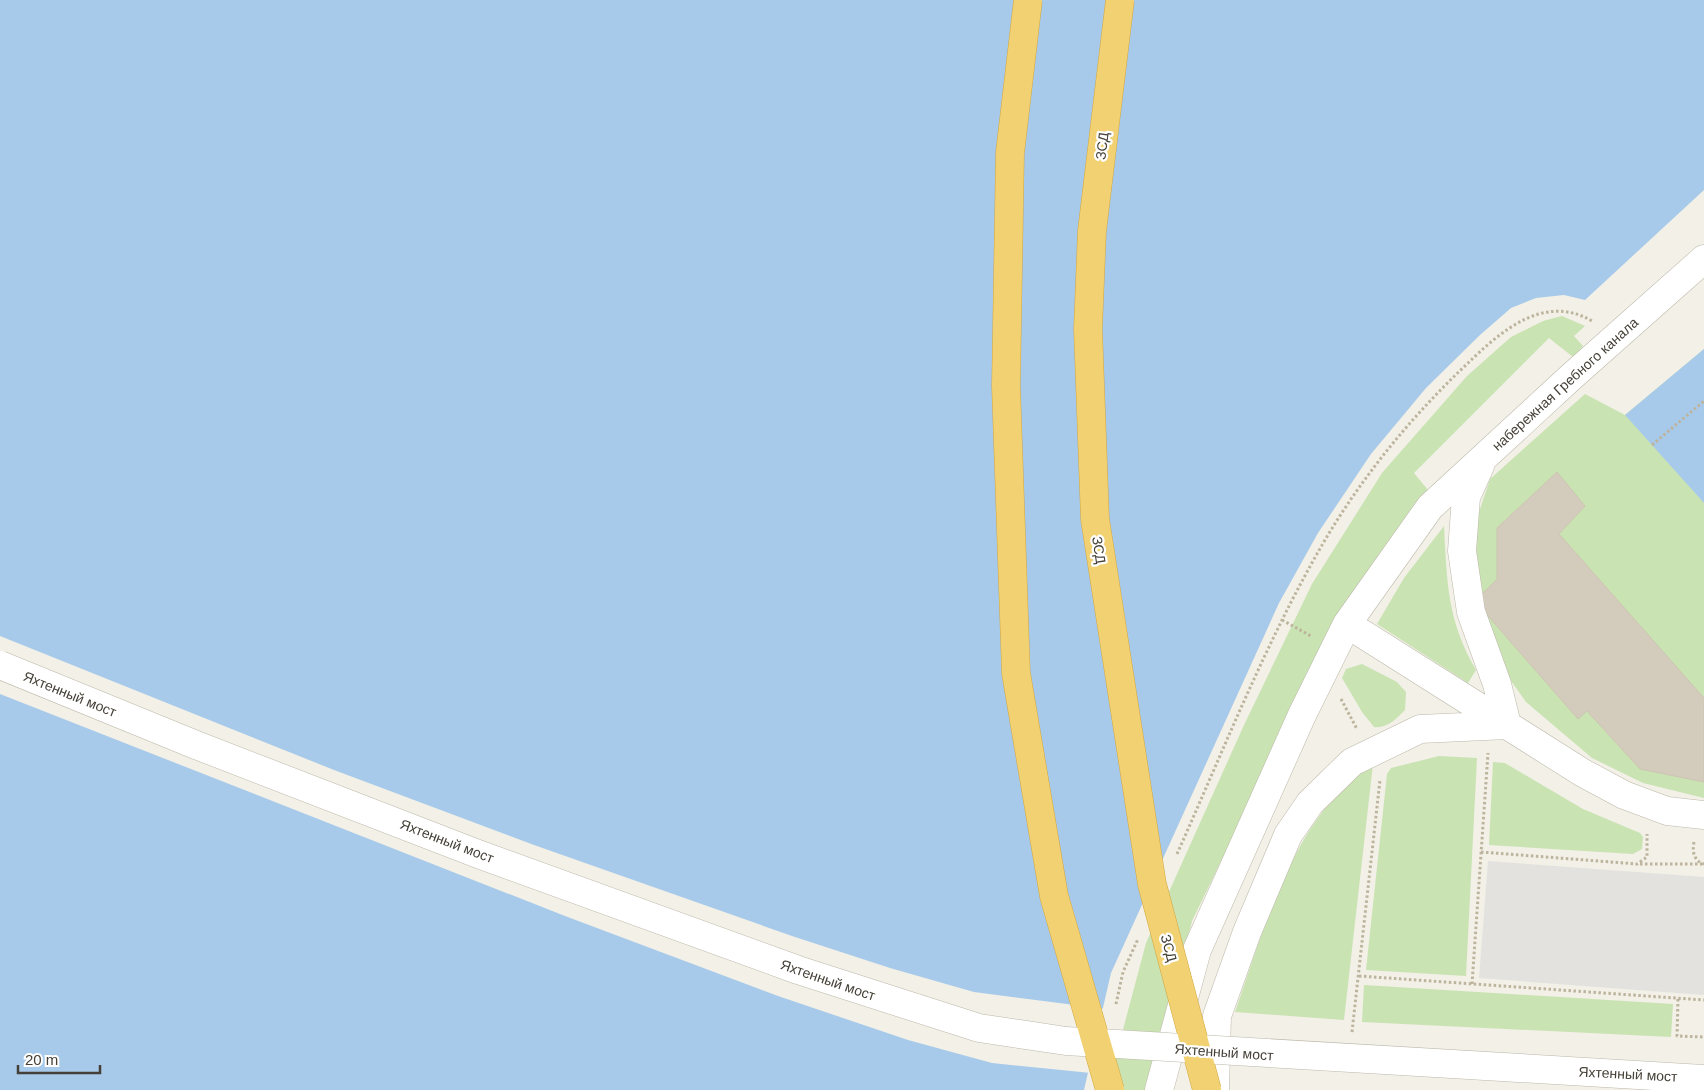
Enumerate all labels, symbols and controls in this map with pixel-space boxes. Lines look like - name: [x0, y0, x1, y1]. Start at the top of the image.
- street label: ЗСД: [1092, 131, 1112, 161]
- street label: набережная Гребного канала: [1489, 314, 1641, 454]
- street label: ЗСД: [1089, 535, 1109, 565]
- street label: Яхтенный мост: [21, 668, 119, 720]
- street label: Яхтенный мост: [398, 816, 497, 866]
- street label: ЗСД: [1158, 933, 1180, 964]
- street label: Яхтенный мост: [779, 956, 878, 1004]
- street label: Яхтенный мост: [1174, 1041, 1275, 1063]
- scale bar: [18, 1042, 100, 1074]
- text: 20 m: [25, 1051, 58, 1068]
- street label: Яхтенный мост: [1578, 1063, 1678, 1085]

